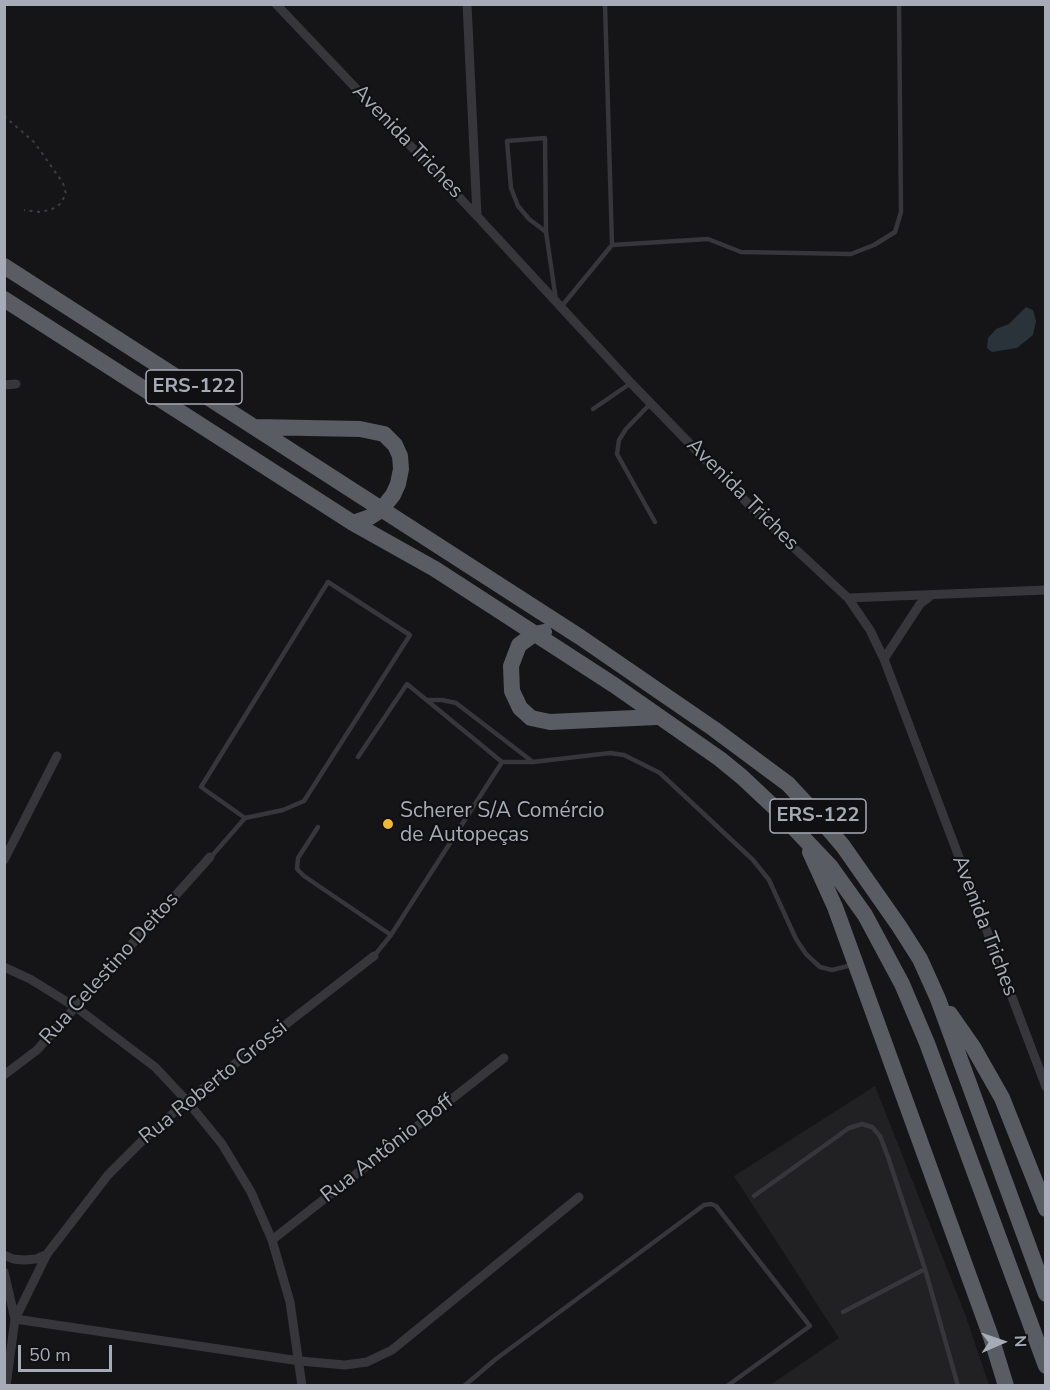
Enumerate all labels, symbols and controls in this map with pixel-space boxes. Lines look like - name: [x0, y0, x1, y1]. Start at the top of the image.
- street label: Avenida Triches: [346, 80, 468, 204]
- road number: ERS-122: [146, 370, 242, 404]
- street label: Avenida Triches: [681, 434, 803, 556]
- place label: Scherer S/A Comércio de Autopeças: [400, 799, 604, 849]
- road number: ERS-122: [770, 799, 866, 833]
- marker: Scherer S/A Comércio de Autopeças: [381, 817, 395, 831]
- street label: Avenida Triches: [946, 852, 1022, 1000]
- street label: Rua Celestino Deitos: [35, 888, 185, 1050]
- street label: Rua Roberto Grossi: [135, 1016, 293, 1150]
- street label: Rua Antônio Boff: [316, 1089, 460, 1209]
- north arrow: [972, 1312, 1032, 1372]
- scale bar: [21, 1333, 116, 1371]
- text: N: [1009, 1335, 1031, 1348]
- text: 50 m: [29, 1343, 71, 1367]

